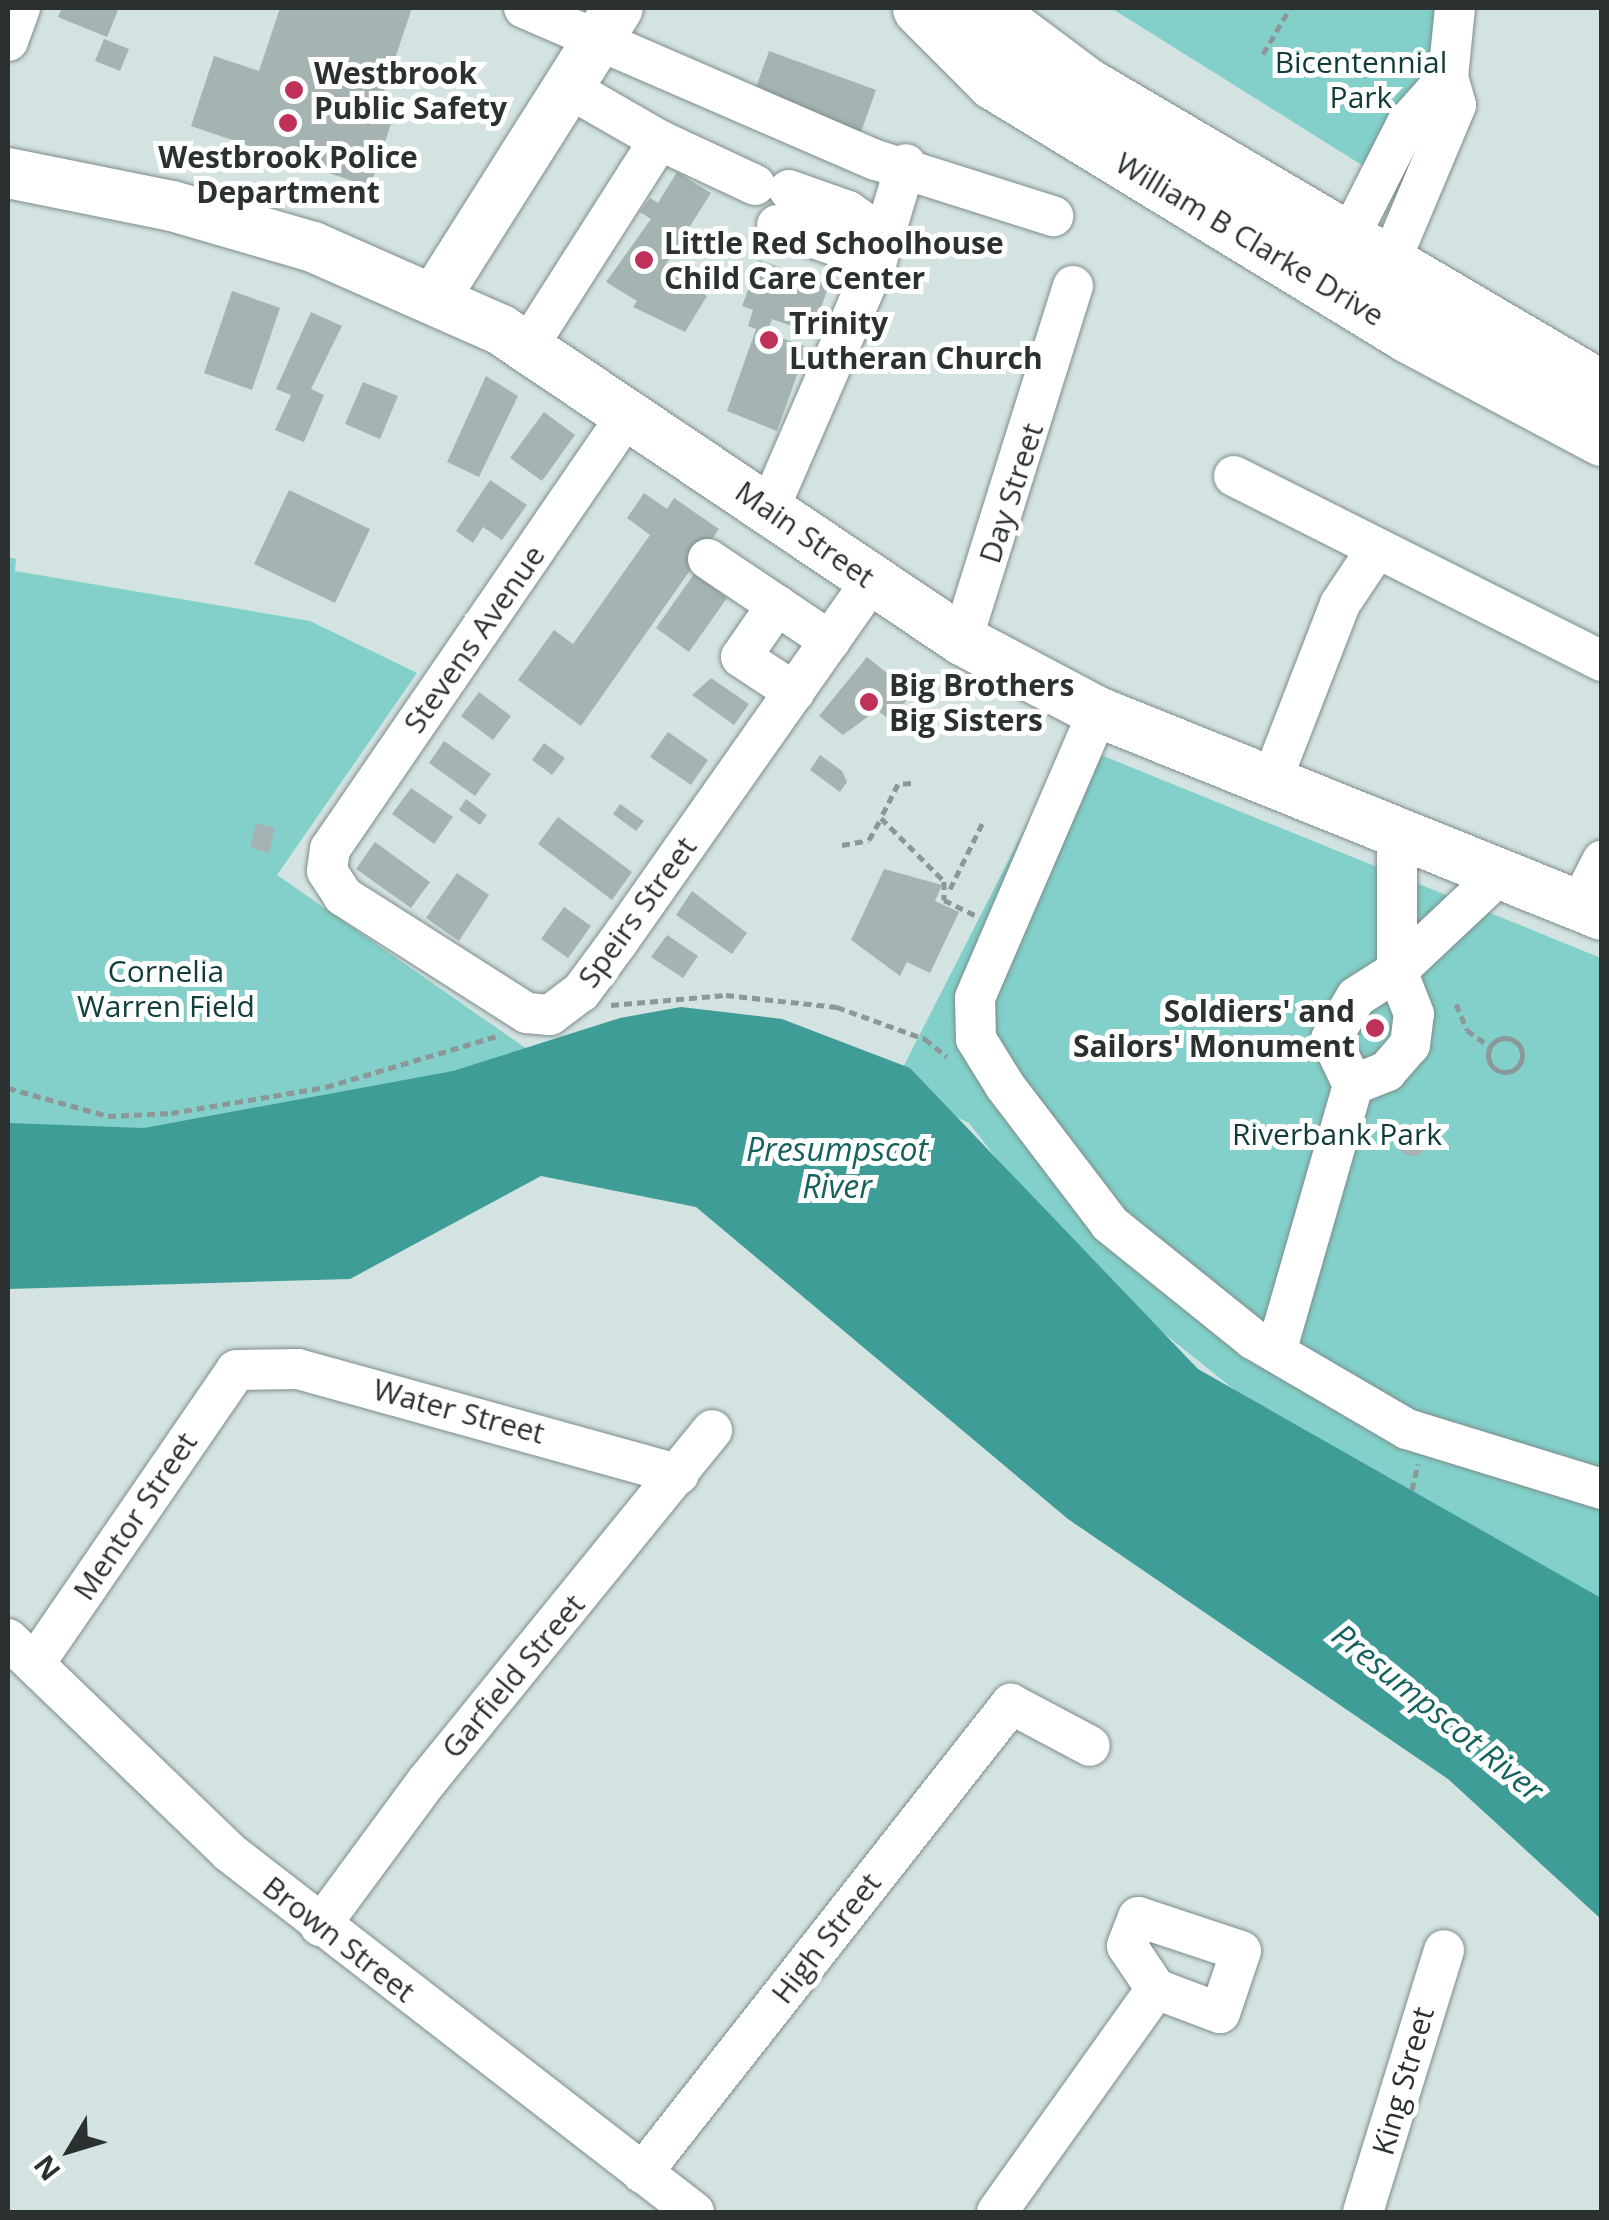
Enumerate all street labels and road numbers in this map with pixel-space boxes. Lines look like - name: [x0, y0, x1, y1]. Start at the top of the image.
- street label: William B Clarke Drive: [1109, 145, 1391, 333]
- street label: Day Street: [971, 418, 1051, 568]
- street label: Main Street: [729, 473, 881, 595]
- street label: Stevens Avenue: [396, 538, 552, 740]
- street label: Speirs Street: [570, 830, 704, 994]
- street label: Water Street: [369, 1371, 549, 1451]
- street label: Mentor Street: [66, 1425, 204, 1607]
- street label: Garfield Street: [434, 1587, 592, 1765]
- street label: High Street: [764, 1865, 888, 2011]
- street label: Brown Street: [256, 1869, 422, 2009]
- street label: King Street: [1365, 2003, 1441, 2159]

